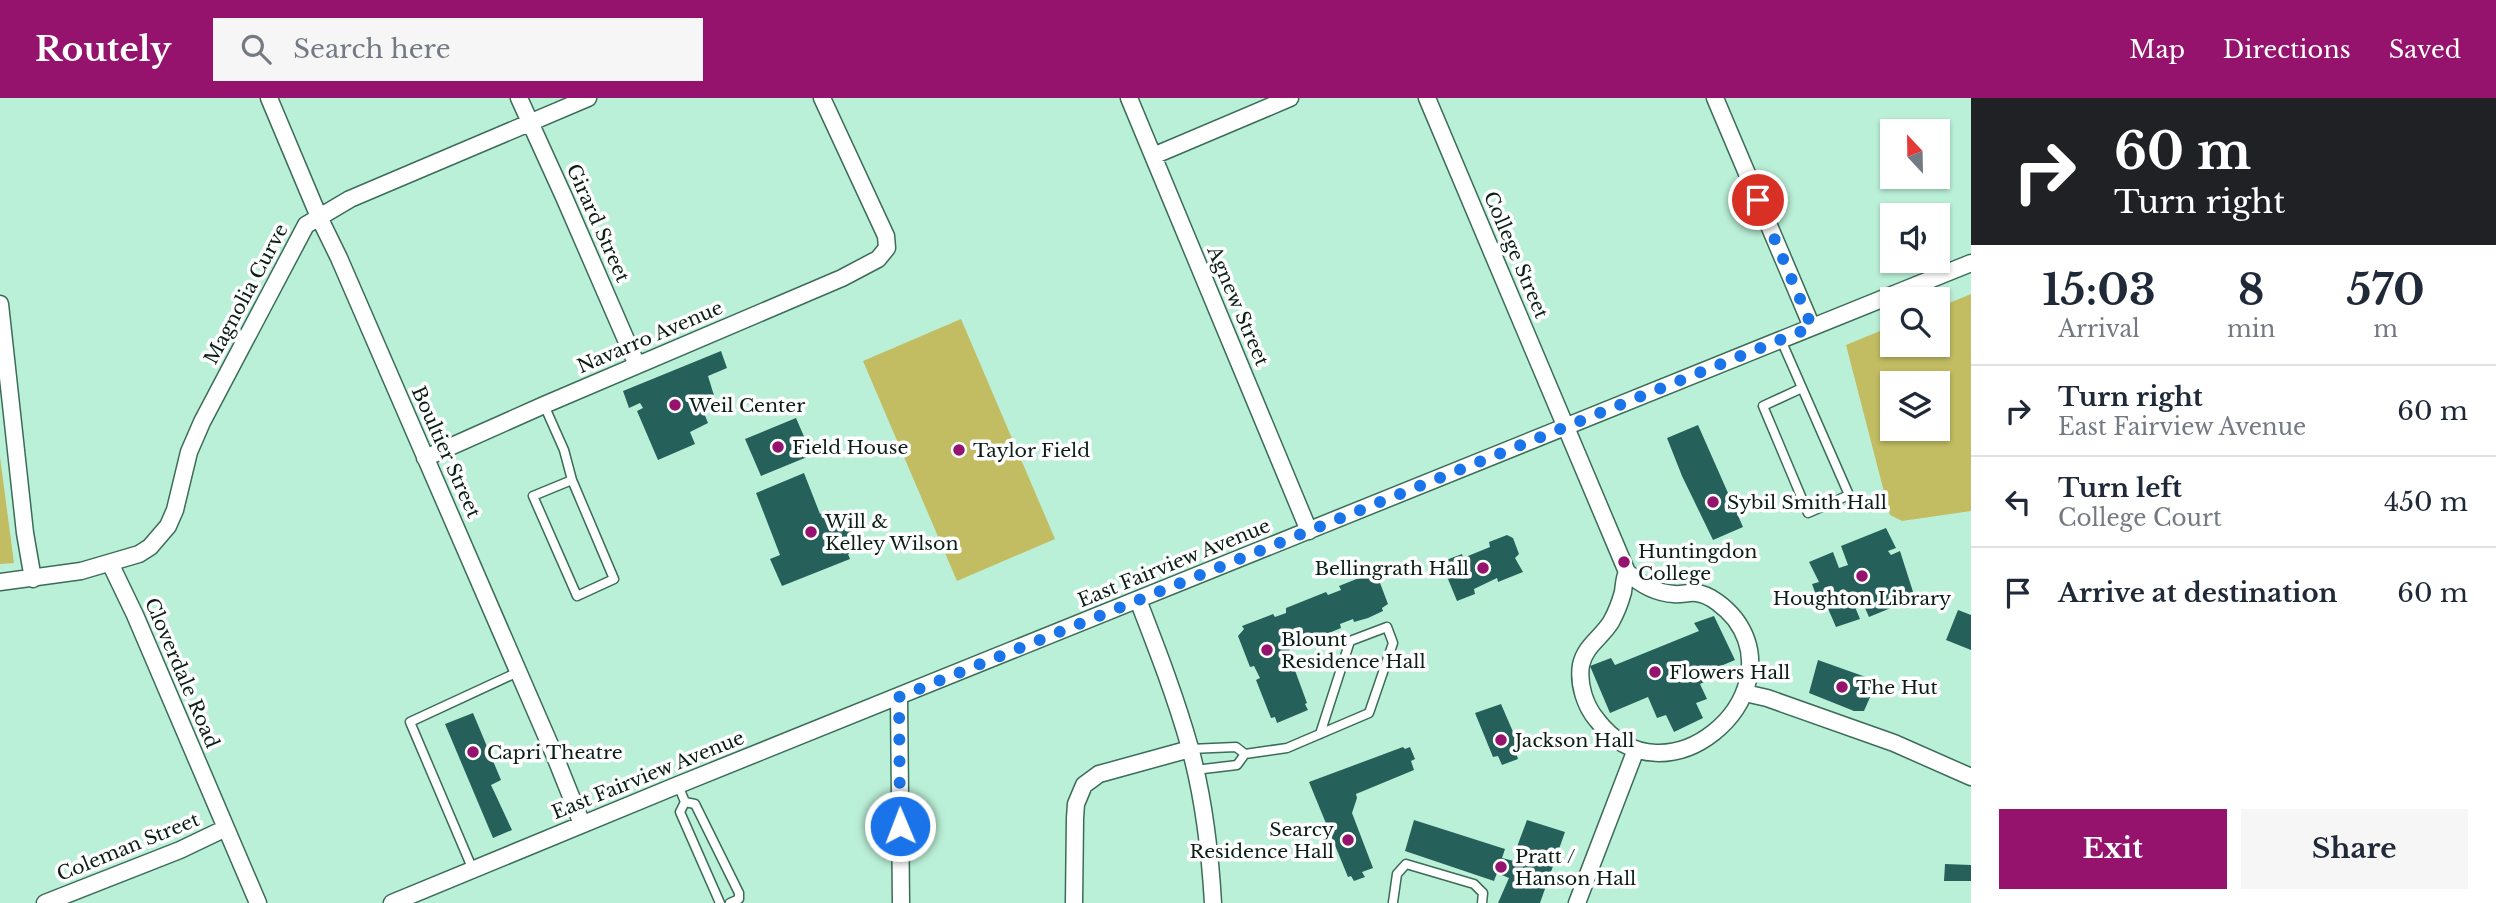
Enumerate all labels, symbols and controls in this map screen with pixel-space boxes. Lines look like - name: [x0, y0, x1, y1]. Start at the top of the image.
- search box: [213, 18, 703, 81]
- text: Routely: [35, 29, 171, 70]
- icon: search: [237, 30, 275, 68]
- text: Search here: [293, 33, 451, 65]
- text: Map: [2129, 35, 2185, 64]
- text: Directions: [2223, 35, 2351, 64]
- text: Saved: [2389, 35, 2461, 64]
- north arrow: [1880, 119, 1950, 189]
- map controls: [1880, 119, 1950, 441]
- text: 60 m: [2114, 121, 2251, 182]
- icon: right: [1999, 126, 2090, 217]
- street label: Girard Street: [562, 160, 635, 286]
- pin: [1728, 170, 1788, 230]
- icon: arrive: [1739, 181, 1777, 219]
- text: Turn right: [2114, 182, 2285, 222]
- street label: College Street: [1479, 188, 1553, 323]
- button: sound: [1880, 203, 1950, 273]
- street label: Magnolia Curve: [199, 220, 293, 368]
- street label: Agnew Street: [1202, 242, 1274, 370]
- text: 15:03: [2042, 264, 2156, 316]
- text: 8: [2238, 264, 2264, 316]
- text: 570: [2346, 264, 2425, 316]
- button: search: [1880, 287, 1950, 357]
- street label: Navarro Avenue: [574, 296, 726, 378]
- text: Arrival: [2058, 315, 2140, 343]
- text: min: [2227, 315, 2275, 343]
- text: m: [2373, 315, 2398, 343]
- button: layers: [1880, 371, 1950, 441]
- text: Turn right: [2058, 381, 2203, 413]
- street label: Boultier Street: [407, 383, 486, 522]
- icon: right: [1999, 392, 2037, 430]
- place label: Weil Center: [688, 394, 805, 417]
- text: 60 m: [2397, 395, 2468, 427]
- marker: Weil Center: [667, 397, 683, 413]
- text: East Fairview Avenue: [2058, 413, 2306, 441]
- place label: Field House: [792, 436, 908, 459]
- marker: Field House: [770, 439, 786, 455]
- place label: Taylor Field: [973, 439, 1090, 462]
- marker: Taylor Field: [951, 442, 967, 458]
- text: Turn left: [2058, 472, 2182, 504]
- icon: left: [1999, 483, 2037, 521]
- text: 450 m: [2384, 486, 2468, 518]
- place label: Sybil Smith Hall: [1727, 491, 1887, 514]
- marker: Sybil Smith Hall: [1705, 494, 1721, 510]
- text: College Court: [2058, 504, 2222, 532]
- place label: Will & Kelley Wilson: [824, 510, 959, 555]
- street label: East Fairview Avenue: [1075, 514, 1273, 612]
- marker: Will & Kelley Wilson: [803, 524, 819, 540]
- place label: Huntingdon College: [1638, 540, 1757, 585]
- marker: Huntingdon College: [1616, 554, 1632, 570]
- place label: Bellingrath Hall: [1314, 557, 1469, 580]
- marker: Bellingrath Hall: [1475, 560, 1491, 576]
- marker: Houghton Library: [1854, 568, 1870, 584]
- icon: arrive: [1999, 574, 2037, 612]
- text: Arrive at destination: [2058, 577, 2338, 609]
- text: 60 m: [2397, 577, 2468, 609]
- place label: Houghton Library: [1773, 587, 1951, 610]
- street label: Cloverdale Road: [140, 594, 224, 752]
- place label: Blount Residence Hall: [1281, 628, 1426, 673]
- marker: Blount Residence Hall: [1259, 642, 1275, 658]
- place label: Flowers Hall: [1669, 661, 1790, 684]
- marker: Flowers Hall: [1647, 664, 1663, 680]
- place label: The Hut: [1856, 676, 1939, 699]
- marker: The Hut: [1834, 679, 1850, 695]
- street label: East Fairview Avenue: [549, 726, 747, 824]
- place label: Jackson Hall: [1512, 729, 1634, 752]
- marker: Jackson Hall: [1493, 732, 1509, 748]
- place label: Capri Theatre: [487, 741, 623, 764]
- marker: Capri Theatre: [465, 744, 481, 760]
- position arrow: [863, 789, 937, 863]
- street label: Coleman Street: [54, 808, 203, 886]
- button: Exit: [1999, 809, 2227, 889]
- button: Share: [2241, 809, 2468, 889]
- place label: Searcy Residence Hall: [1189, 818, 1334, 863]
- marker: Searcy Residence Hall: [1340, 832, 1356, 848]
- place label: Pratt / Hanson Hall: [1515, 845, 1636, 890]
- marker: Pratt / Hanson Hall: [1493, 859, 1509, 875]

